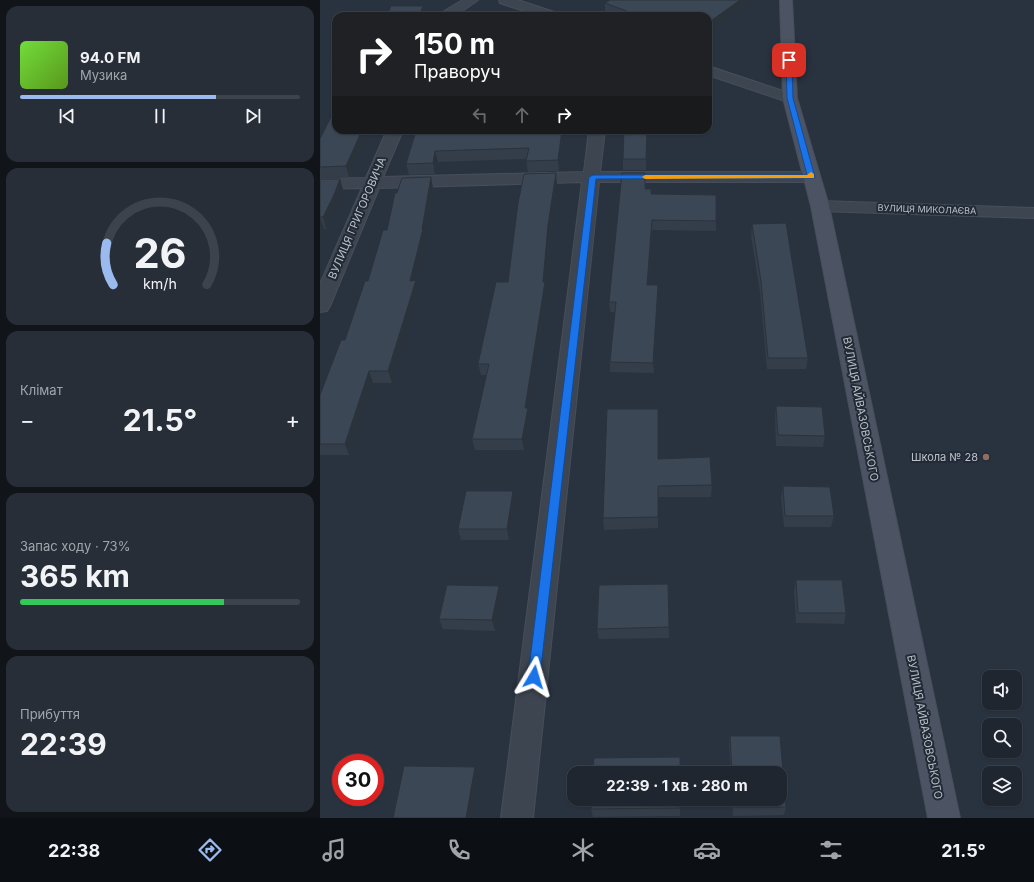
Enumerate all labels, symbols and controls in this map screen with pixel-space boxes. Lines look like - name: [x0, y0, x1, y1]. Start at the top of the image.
- text: 150 m: [414, 27, 495, 61]
- icon: right: [348, 28, 400, 80]
- pin: [772, 43, 806, 77]
- text: 94.0 FM: [80, 48, 140, 67]
- icon: arrive: [778, 49, 800, 71]
- text: Праворуч: [414, 61, 501, 82]
- text: Музика: [80, 67, 127, 83]
- icon: left: [469, 104, 491, 126]
- icon: ahead: [511, 104, 533, 126]
- icon: right: [553, 104, 575, 126]
- icon: previous: [56, 105, 78, 127]
- icon: pause: [149, 105, 171, 127]
- icon: next: [242, 105, 264, 127]
- street label: ВУЛИЦЯ ГРИГОРОВИЧА: [325, 155, 389, 281]
- street label: ВУЛИЦЯ МИКОЛАЄВА: [877, 202, 977, 216]
- text: 26: [133, 227, 187, 277]
- text: km/h: [143, 274, 177, 291]
- street label: ВУЛИЦЯ АЙВАЗОВСЬКОГО: [840, 336, 882, 482]
- text: Клімат: [20, 382, 63, 398]
- text: 21.5°: [123, 402, 197, 438]
- text: −: [20, 407, 35, 433]
- text: +: [285, 407, 300, 433]
- place label: Школа № 28: [911, 450, 978, 464]
- marker: Школа № 28: [981, 452, 991, 462]
- text: Запас ходу · 73%: [20, 538, 130, 554]
- text: 365 km: [20, 558, 130, 594]
- street label: ВУЛИЦЯ АЙВАЗОВСЬКОГО: [904, 654, 946, 800]
- position arrow: [513, 656, 555, 698]
- map controls: [982, 670, 1022, 806]
- button: sound: [982, 670, 1022, 710]
- text: Прибуття: [20, 706, 80, 722]
- button: search: [982, 718, 1022, 758]
- text: 22:39: [20, 726, 107, 762]
- speed limit sign: 30: [332, 754, 384, 806]
- button: layers: [982, 766, 1022, 806]
- text: 22:39 · 1 хв · 280 m: [606, 776, 748, 795]
- icon: directions: [196, 836, 224, 864]
- icon: music: [320, 836, 348, 864]
- icon: phone: [445, 836, 473, 864]
- icon: climate: [569, 836, 597, 864]
- icon: car: [693, 836, 721, 864]
- icon: filters: [817, 836, 845, 864]
- text: 22:38: [48, 840, 100, 861]
- text: 21.5°: [941, 840, 986, 861]

